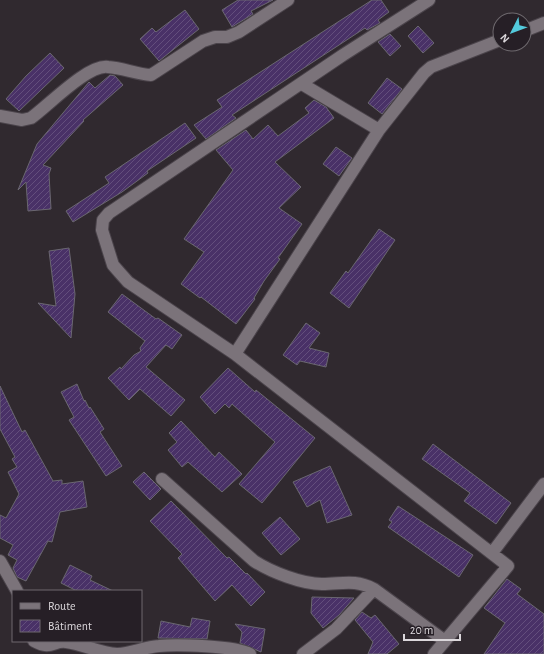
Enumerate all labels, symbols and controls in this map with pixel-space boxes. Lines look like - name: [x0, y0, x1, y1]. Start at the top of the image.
- north arrow: [492, 12, 532, 52]
- text: N: [498, 32, 512, 45]
- legend: [12, 590, 142, 642]
- text: Route: [48, 600, 75, 612]
- scale bar: [404, 616, 460, 642]
- text: Bâtiment: [48, 620, 92, 632]
- text: 20 m: [410, 624, 433, 636]

